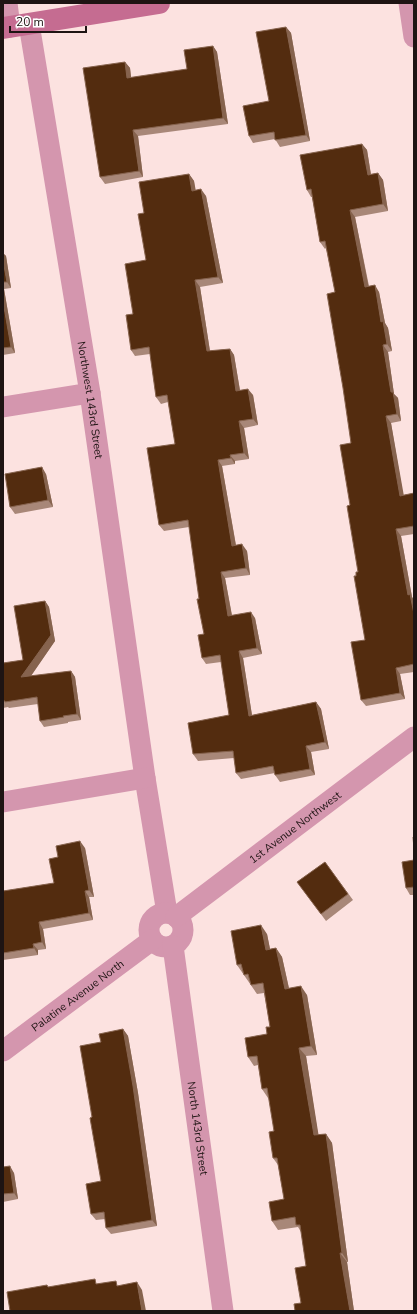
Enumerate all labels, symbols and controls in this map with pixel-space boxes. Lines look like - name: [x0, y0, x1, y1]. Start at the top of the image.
- scale bar: [10, 8, 86, 34]
- text: 20 m: [16, 14, 44, 30]
- street label: Northwest 143rd Street: [74, 340, 107, 460]
- street label: 1st Avenue Northwest: [246, 787, 344, 867]
- street label: Palatine Avenue North: [28, 956, 127, 1035]
- street label: North 143rd Street: [184, 1080, 212, 1176]

